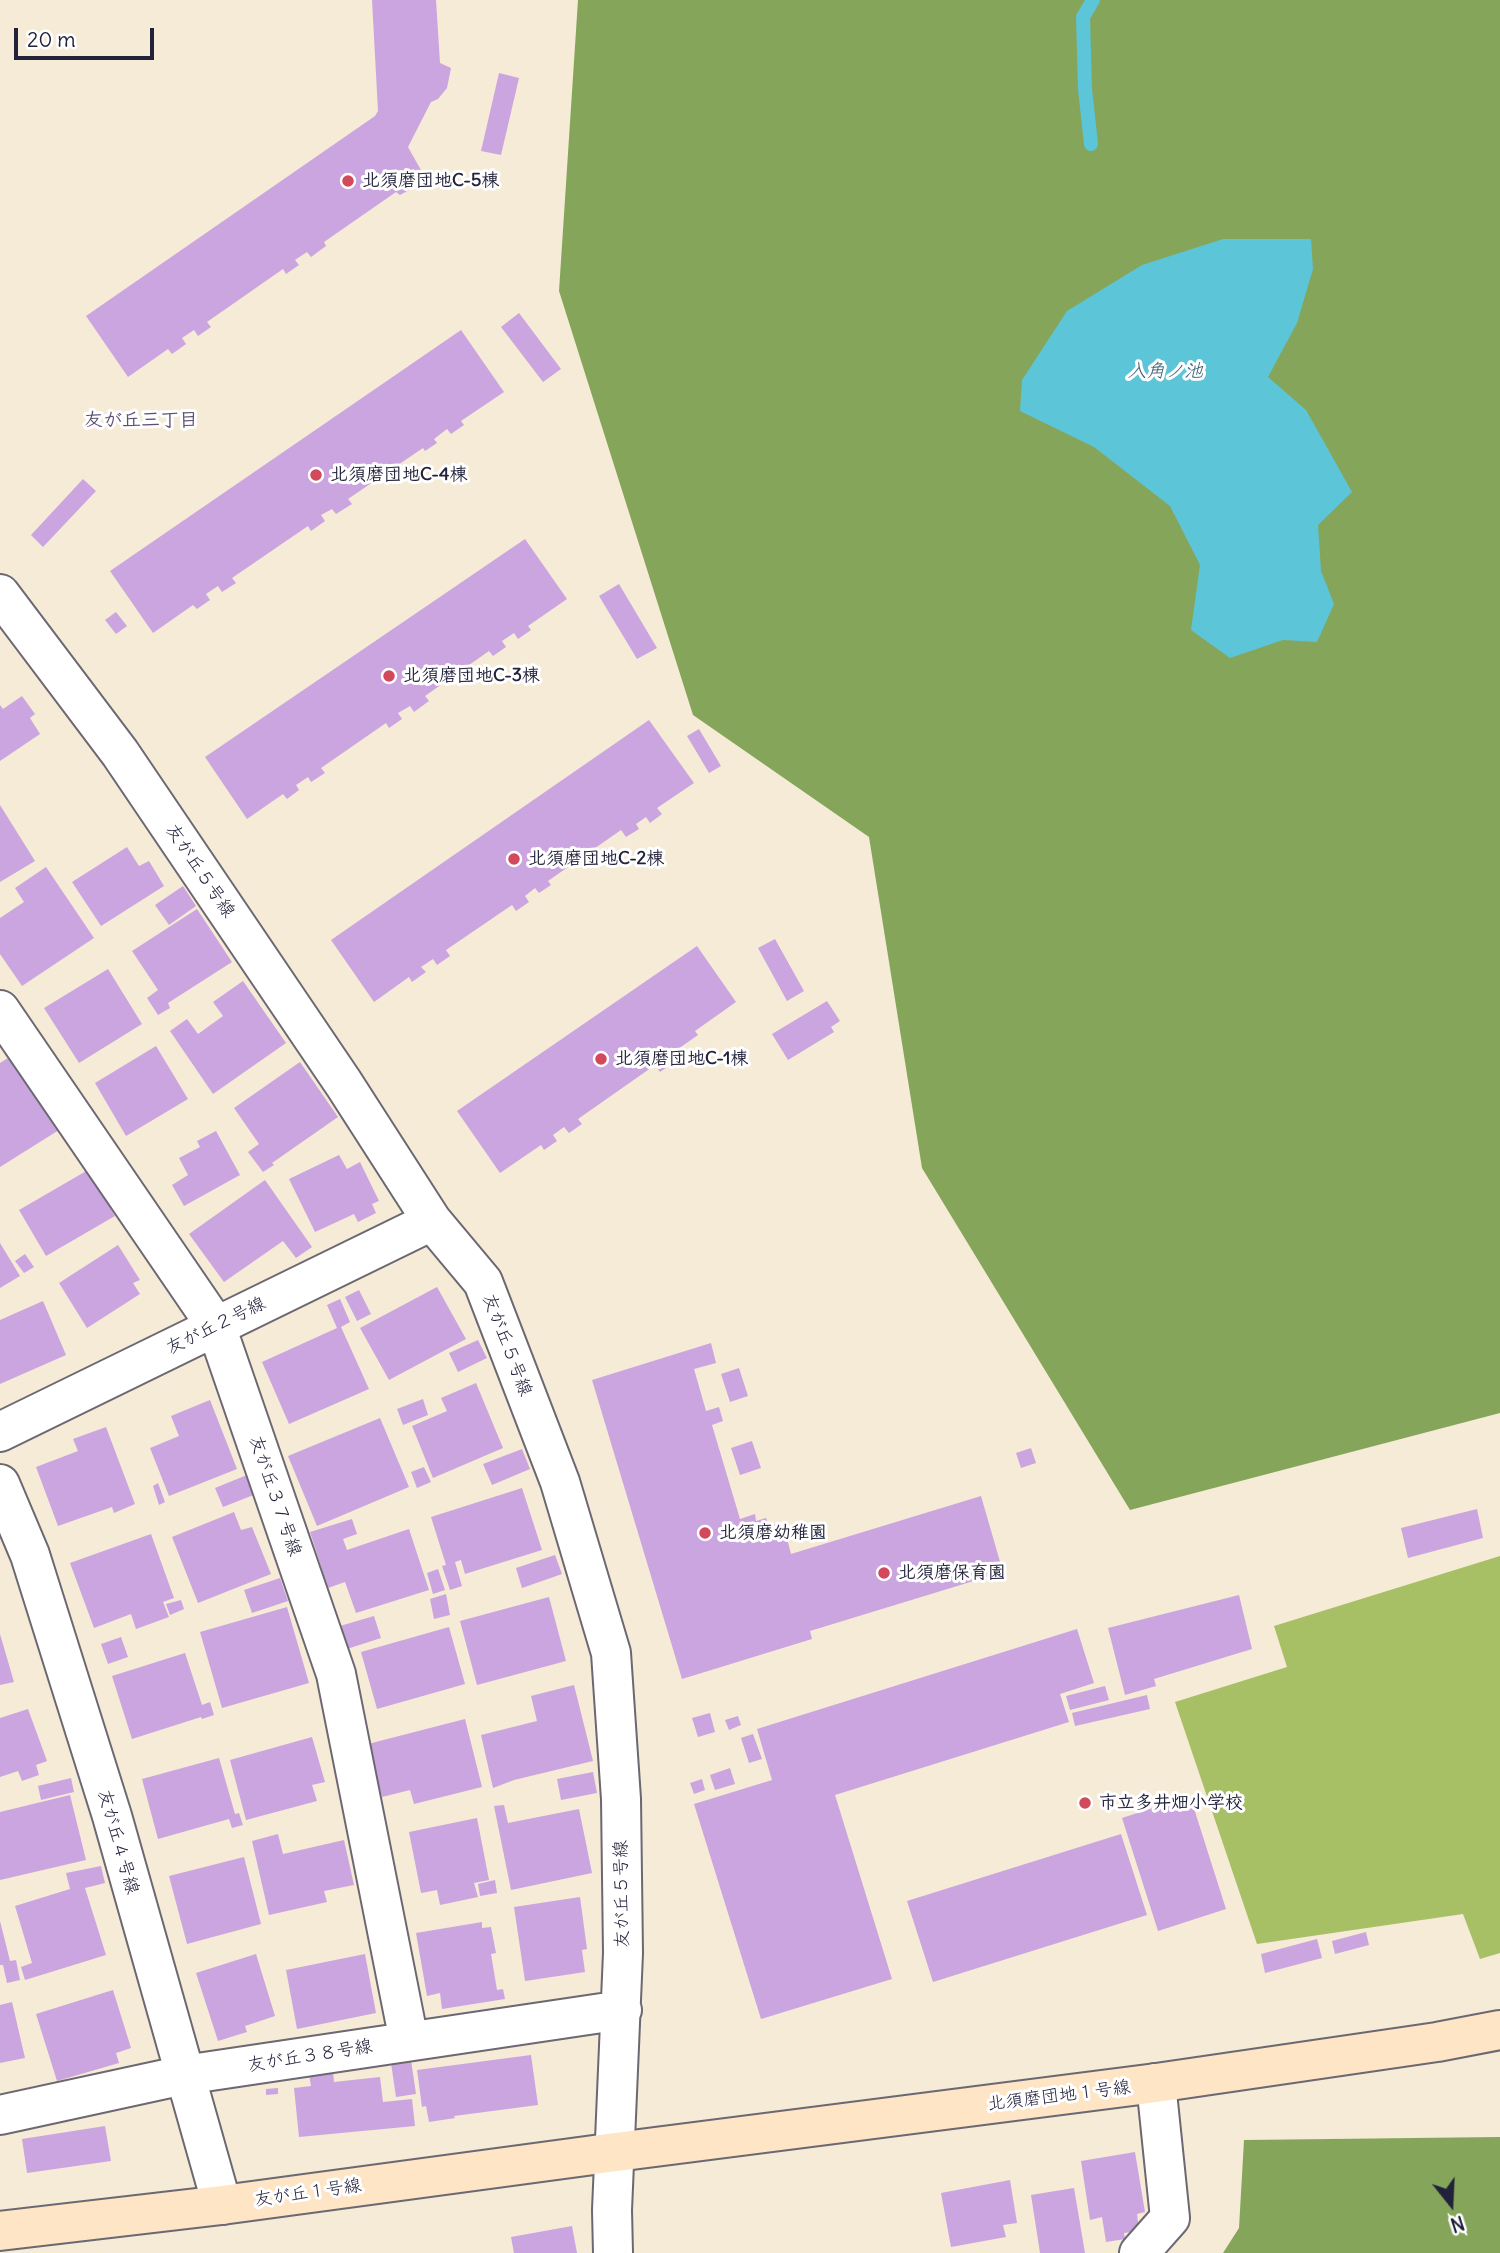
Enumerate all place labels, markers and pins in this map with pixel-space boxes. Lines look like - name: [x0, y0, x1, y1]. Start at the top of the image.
- place label: 北須磨団地C-5棟: [362, 170, 499, 192]
- marker: 北須磨団地C-5棟: [340, 173, 356, 189]
- place label: 北須磨団地C-4棟: [330, 464, 467, 486]
- marker: 北須磨団地C-4棟: [308, 467, 324, 483]
- place label: 北須磨団地C-3棟: [403, 665, 540, 687]
- marker: 北須磨団地C-3棟: [381, 668, 397, 684]
- place label: 北須磨団地C-2棟: [528, 848, 664, 870]
- marker: 北須磨団地C-2棟: [506, 851, 522, 867]
- place label: 北須磨団地C-1棟: [615, 1048, 748, 1070]
- marker: 北須磨団地C-1棟: [593, 1051, 609, 1067]
- place label: 北須磨幼稚園: [719, 1522, 827, 1544]
- marker: 北須磨幼稚園: [697, 1525, 713, 1541]
- place label: 北須磨保育園: [898, 1562, 1006, 1584]
- marker: 北須磨保育園: [876, 1565, 892, 1581]
- place label: 市立多井畑小学校: [1099, 1792, 1243, 1814]
- marker: 市立多井畑小学校: [1077, 1795, 1093, 1811]

